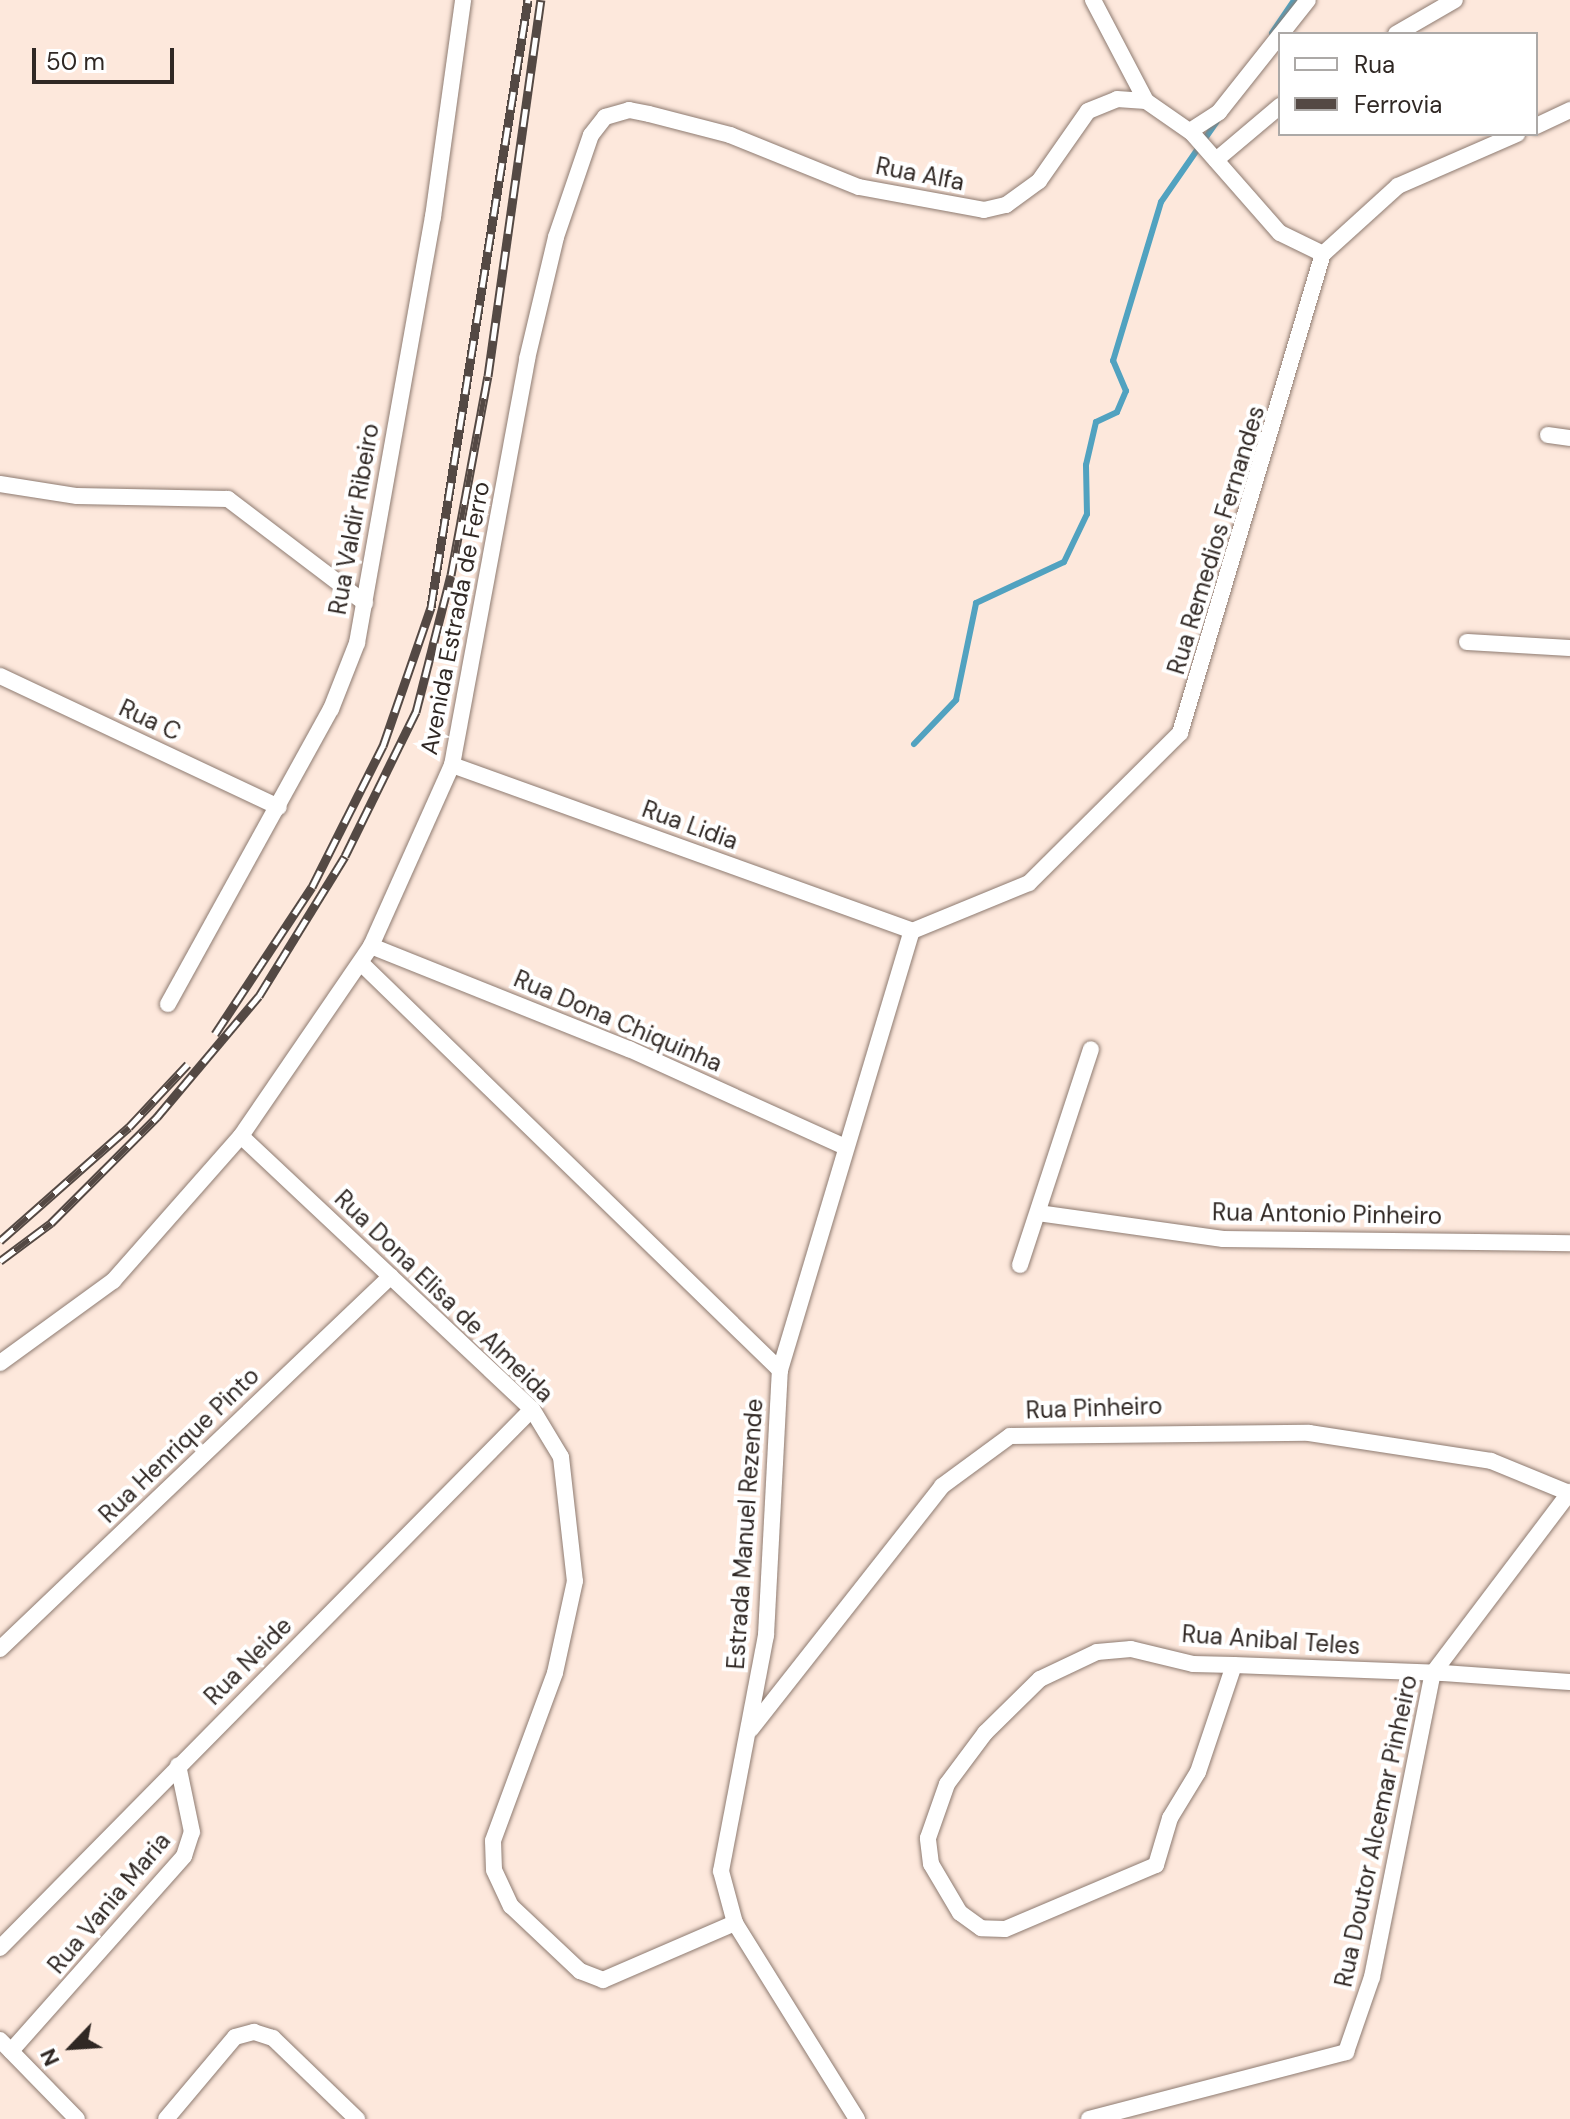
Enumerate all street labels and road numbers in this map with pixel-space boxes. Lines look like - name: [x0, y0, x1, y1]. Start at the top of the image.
- street label: Rua Alfa: [873, 151, 967, 197]
- street label: Rua Remedios Fernandes: [1161, 402, 1271, 678]
- street label: Rua Valdir Ribeiro: [323, 421, 385, 617]
- street label: Avenida Estrada de Ferro: [414, 479, 496, 757]
- street label: Rua C: [115, 693, 185, 747]
- street label: Rua Lidia: [638, 794, 742, 856]
- street label: Rua Dona Chiquinha: [510, 964, 726, 1078]
- street label: Rua Dona Elisa de Almeida: [329, 1184, 559, 1408]
- street label: Rua Antonio Pinheiro: [1212, 1198, 1442, 1230]
- street label: Rua Henrique Pinto: [93, 1361, 265, 1529]
- street label: Rua Pinheiro: [1025, 1391, 1163, 1425]
- street label: Estrada Manuel Rezende: [721, 1398, 769, 1670]
- street label: Rua Neide: [198, 1611, 298, 1711]
- street label: Rua Anibal Teles: [1181, 1619, 1361, 1661]
- street label: Rua Doutor Alcemar Pinheiro: [1329, 1672, 1423, 1990]
- street label: Rua Vania Maria: [42, 1827, 176, 1979]

